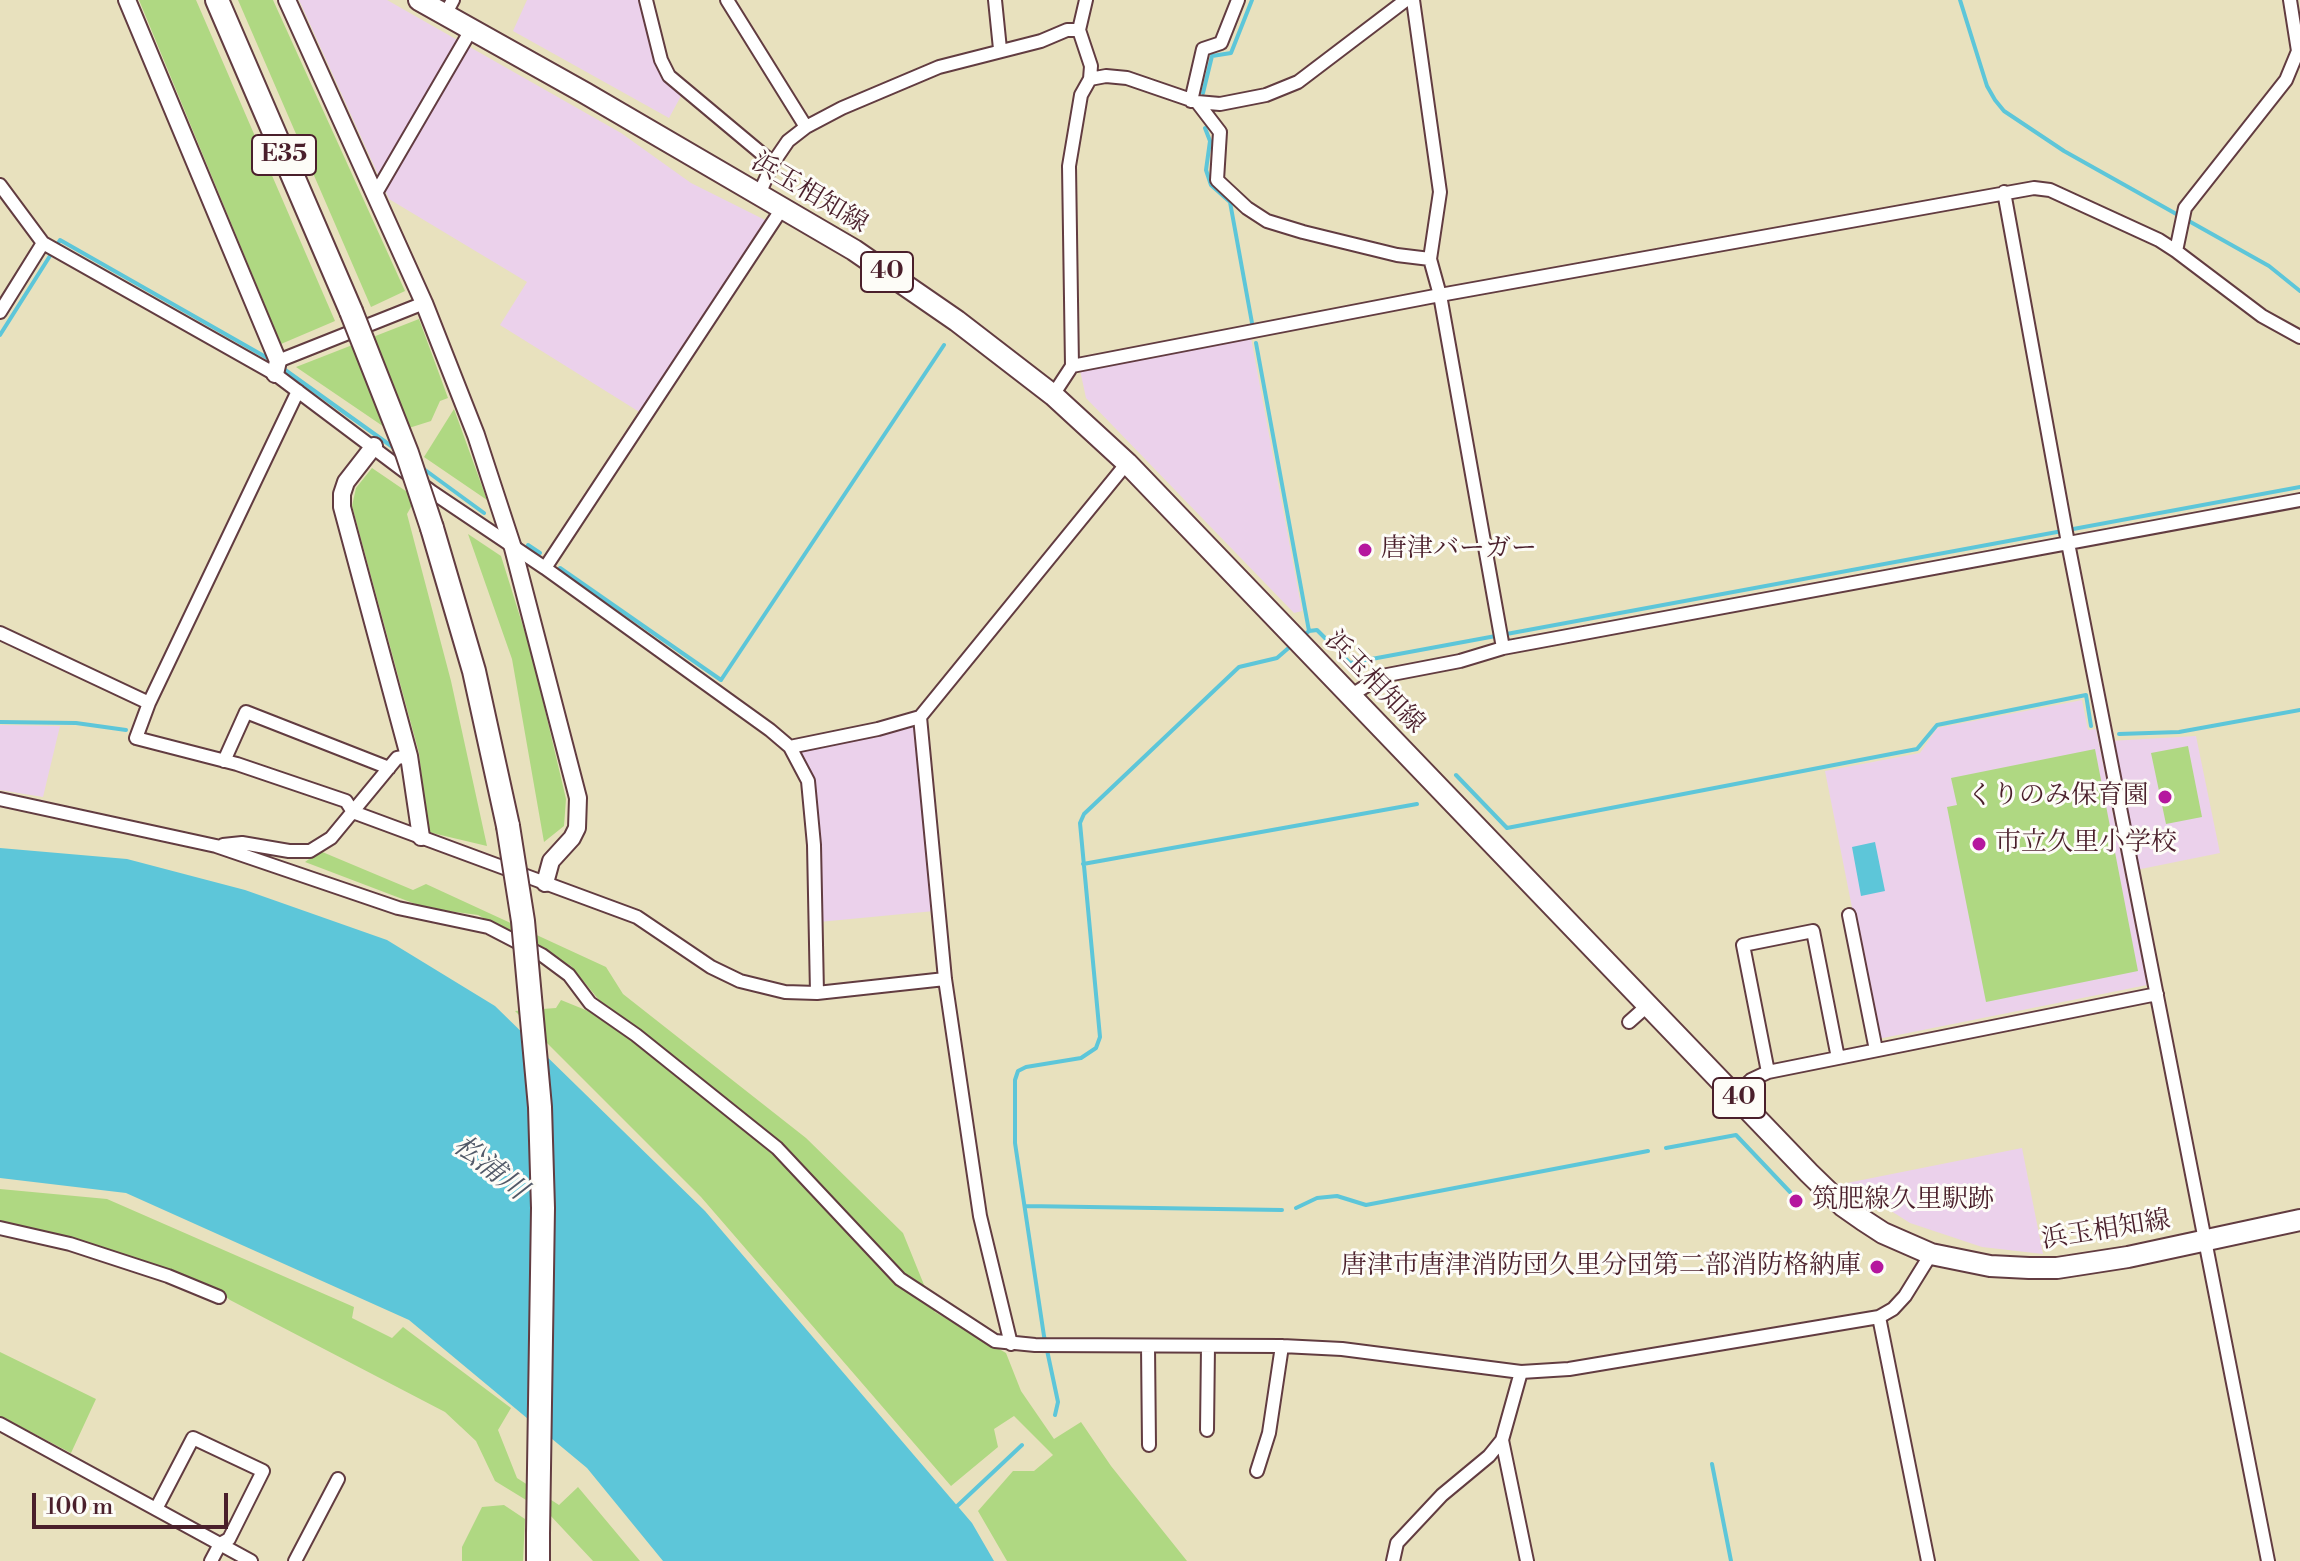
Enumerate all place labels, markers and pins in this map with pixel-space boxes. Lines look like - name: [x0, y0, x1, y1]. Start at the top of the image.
- place label: 唐津バーガー: [1381, 534, 1537, 566]
- marker: 唐津バーガー: [1356, 541, 1374, 559]
- place label: くりのみ保育園: [1967, 781, 2149, 813]
- marker: くりのみ保育園: [2156, 788, 2174, 806]
- place label: 市立久里小学校: [1995, 828, 2177, 860]
- marker: 市立久里小学校: [1970, 835, 1988, 853]
- place label: 筑肥線久里駅跡: [1812, 1185, 1994, 1217]
- marker: 筑肥線久里駅跡: [1787, 1192, 1805, 1210]
- place label: 唐津市唐津消防団久里分団第二部消防格納庫: [1341, 1251, 1861, 1283]
- marker: 唐津市唐津消防団久里分団第二部消防格納庫: [1868, 1258, 1886, 1276]

